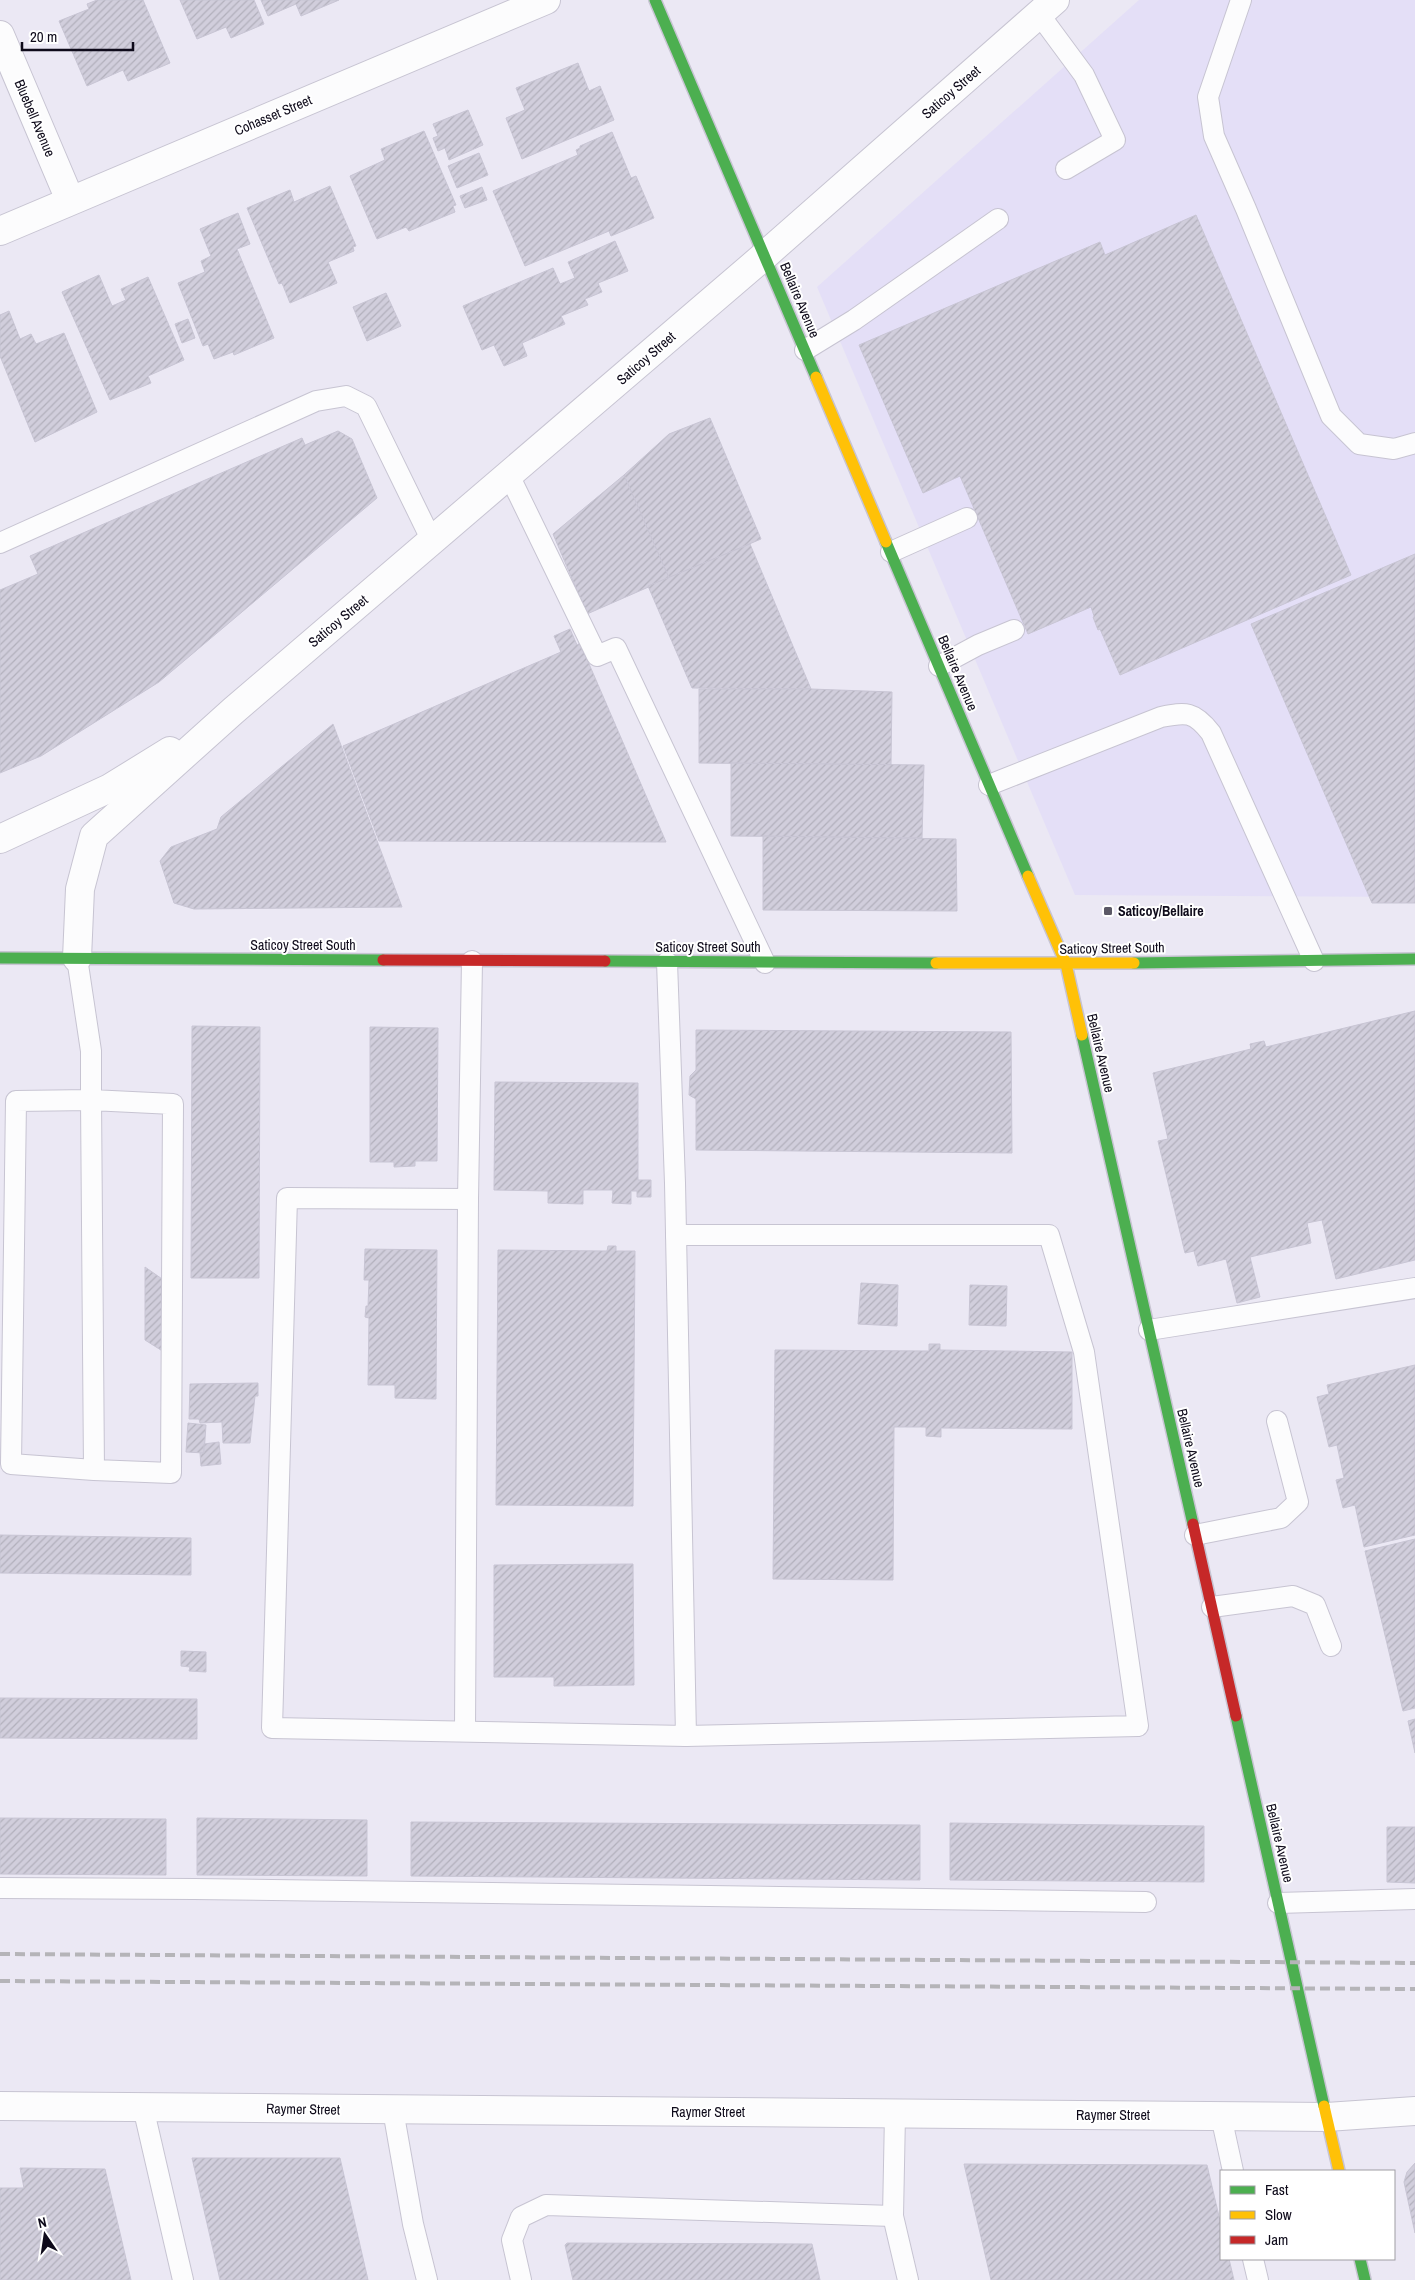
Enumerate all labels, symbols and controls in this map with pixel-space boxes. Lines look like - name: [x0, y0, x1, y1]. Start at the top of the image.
- scale bar: [22, 20, 134, 52]
- text: 20 m: [30, 26, 57, 47]
- street label: Saticoy Street: [918, 62, 984, 122]
- street label: Bluebell Avenue: [11, 77, 59, 159]
- street label: Cohasset Street: [232, 91, 314, 139]
- street label: Bellaire Avenue: [776, 260, 824, 340]
- street label: Saticoy Street: [613, 328, 679, 388]
- street label: Saticoy Street: [305, 591, 371, 651]
- street label: Bellaire Avenue: [934, 633, 982, 713]
- place label: Saticoy/Bellaire: [1118, 902, 1204, 920]
- marker: Saticoy/Bellaire: [1102, 905, 1114, 917]
- street label: Saticoy Street South: [250, 936, 356, 954]
- street label: Saticoy Street South: [655, 938, 761, 956]
- street label: Saticoy Street South: [1059, 938, 1165, 958]
- street label: Bellaire Avenue: [1083, 1012, 1119, 1094]
- street label: Bellaire Avenue: [1173, 1407, 1209, 1489]
- street label: Bellaire Avenue: [1262, 1802, 1298, 1884]
- street label: Raymer Street: [266, 2099, 340, 2119]
- street label: Raymer Street: [671, 2103, 745, 2121]
- street label: Raymer Street: [1076, 2106, 1150, 2124]
- legend: [1220, 2170, 1395, 2260]
- text: Fast: [1265, 2179, 1289, 2200]
- text: Slow: [1265, 2204, 1292, 2225]
- north arrow: [20, 2210, 70, 2260]
- text: N: [36, 2213, 48, 2232]
- text: Jam: [1265, 2229, 1288, 2250]

